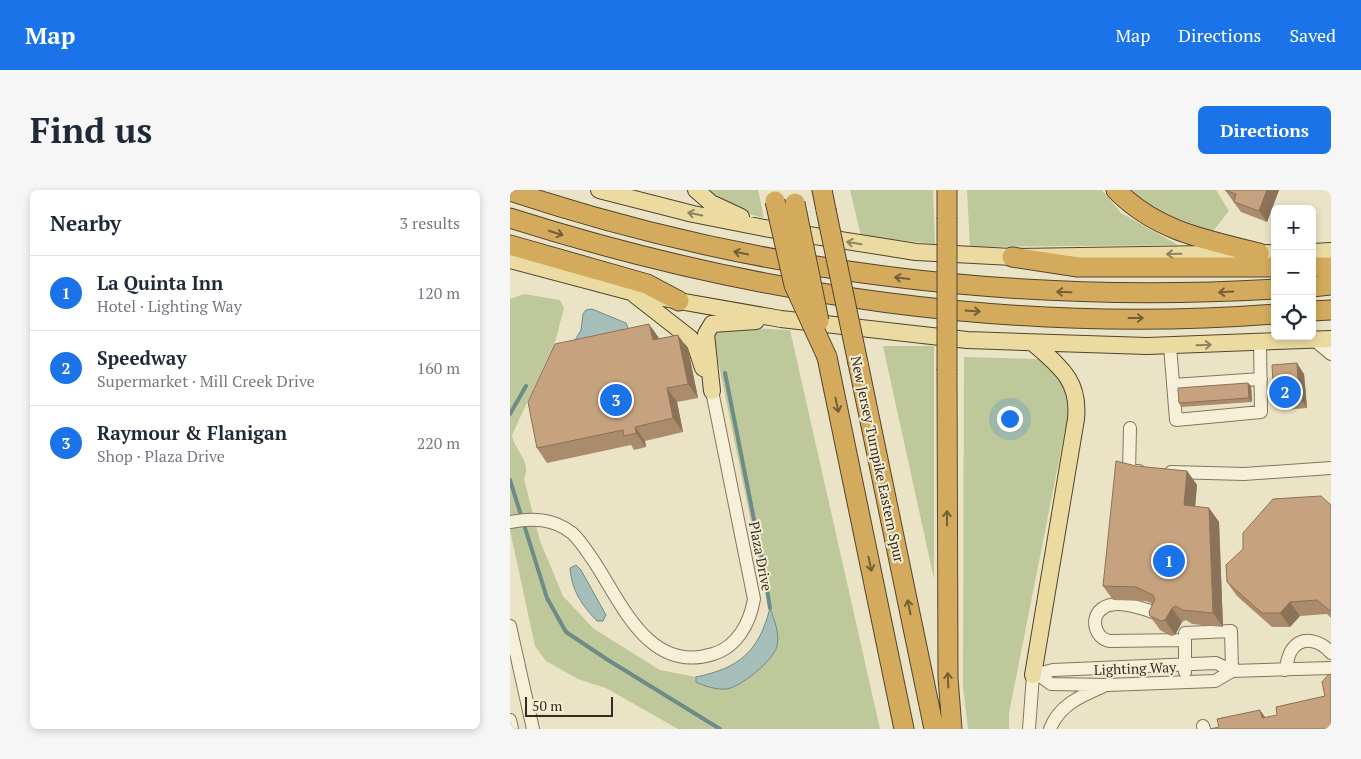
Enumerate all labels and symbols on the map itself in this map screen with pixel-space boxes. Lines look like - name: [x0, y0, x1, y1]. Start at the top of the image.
- one-way arrow: [687, 209, 703, 218]
- one-way arrow: [548, 228, 564, 238]
- one-way arrow: [847, 238, 863, 248]
- one-way arrow: [734, 247, 750, 257]
- one-way arrow: [1166, 250, 1182, 259]
- one-way arrow: [894, 273, 910, 283]
- one-way arrow: [1056, 287, 1072, 296]
- one-way arrow: [1218, 287, 1234, 296]
- one-way arrow: [965, 307, 981, 316]
- one-way arrow: [1127, 313, 1143, 323]
- one-way arrow: [1196, 340, 1212, 349]
- street label: New Jersey Turnpike Eastern Spur: [847, 354, 909, 565]
- pin: 2: [1269, 373, 1301, 411]
- pin: 3: [600, 381, 632, 419]
- one-way arrow: [833, 397, 842, 413]
- your location: [997, 406, 1023, 432]
- one-way arrow: [942, 510, 952, 526]
- street label: Plaza Drive: [745, 520, 777, 592]
- pin: 1: [1153, 542, 1185, 580]
- one-way arrow: [866, 556, 875, 572]
- one-way arrow: [904, 599, 913, 615]
- street label: Lighting Way: [1094, 657, 1177, 679]
- one-way arrow: [943, 673, 953, 689]
- scale bar: [525, 694, 612, 717]

